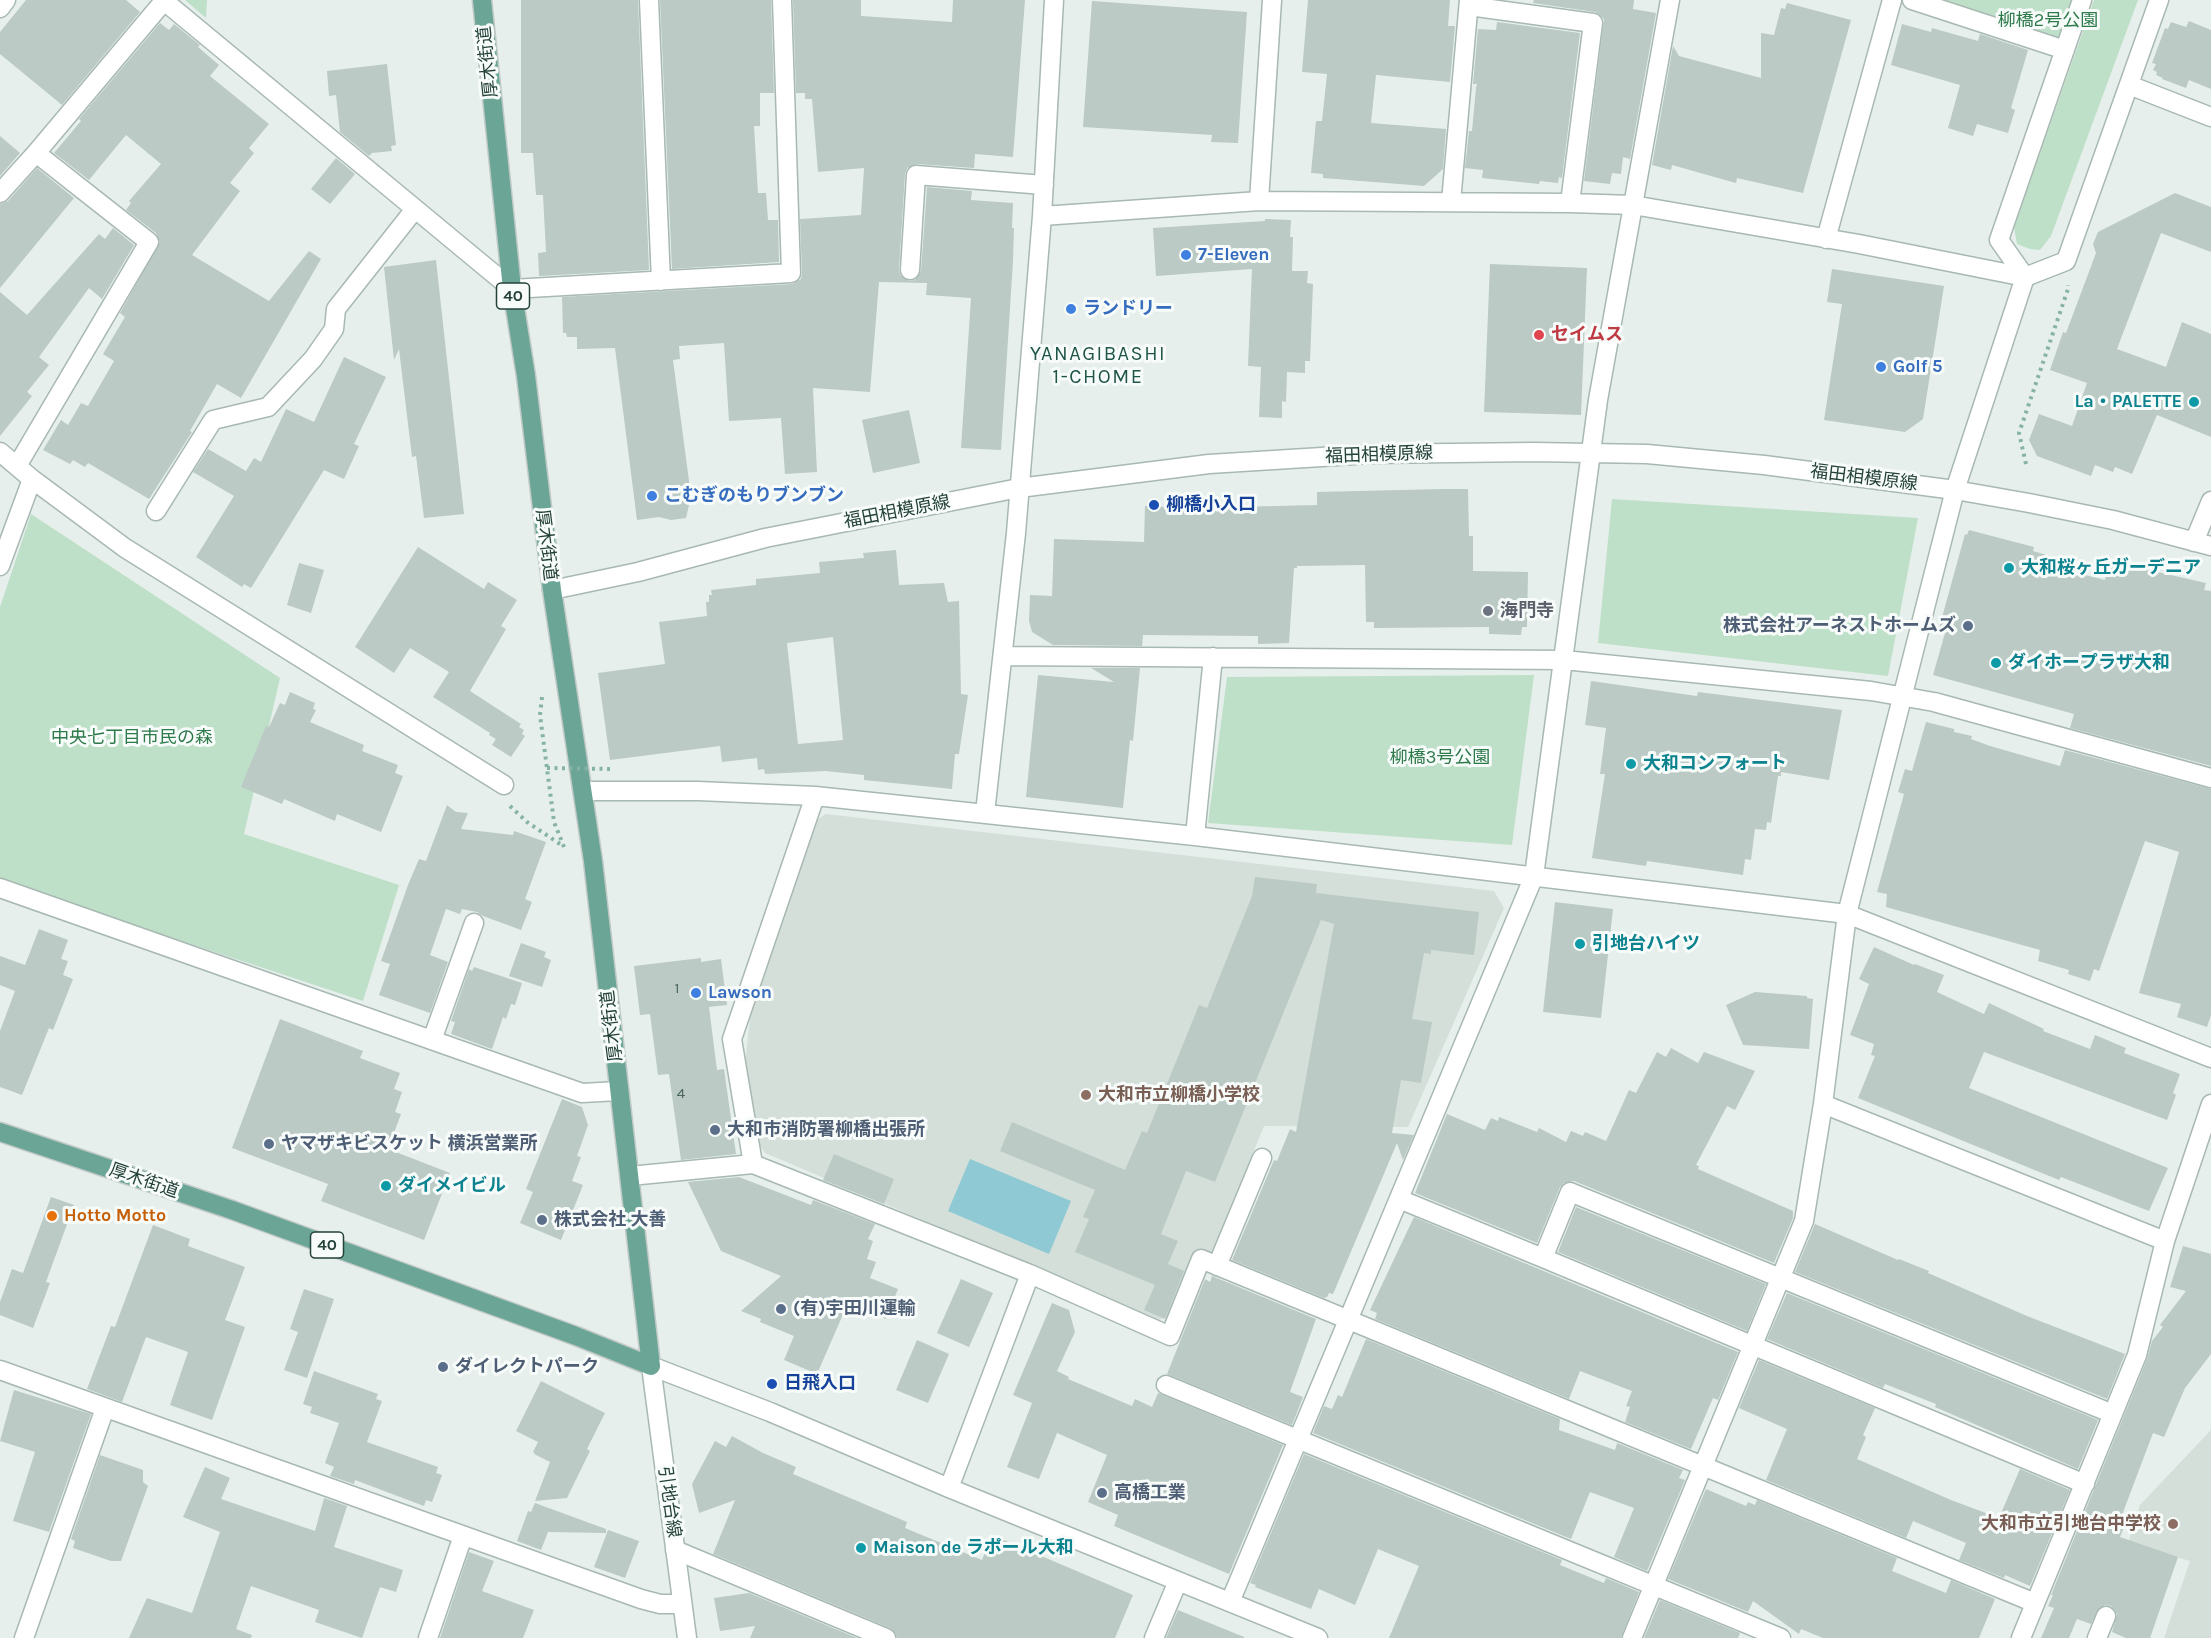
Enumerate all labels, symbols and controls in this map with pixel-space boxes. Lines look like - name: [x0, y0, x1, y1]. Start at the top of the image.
- park label: 柳橋2号公園: [1998, 10, 2098, 32]
- street label: 厚木街道: [473, 25, 503, 99]
- place label: 7-Eleven: [1198, 244, 1269, 266]
- marker: 7-Eleven: [1179, 248, 1193, 262]
- road number: 40: [496, 283, 530, 309]
- place label: ランドリー: [1083, 298, 1173, 320]
- marker: ランドリー: [1064, 302, 1078, 316]
- place label: セイムス: [1551, 324, 1623, 346]
- marker: セイムス: [1532, 328, 1546, 342]
- district label: YANAGIBASHI 1-CHOME: [1030, 342, 1166, 389]
- place label: Golf 5: [1893, 356, 1942, 378]
- marker: Golf 5: [1874, 360, 1888, 374]
- place label: La・PALETTE: [2074, 391, 2182, 413]
- marker: La・PALETTE: [2187, 395, 2201, 409]
- street label: 福田相模原線: [1325, 442, 1433, 468]
- street label: 福田相模原線: [1809, 461, 1919, 495]
- place label: こむぎのもりブンブン: [664, 485, 844, 507]
- marker: こむぎのもりブンブン: [645, 489, 659, 503]
- street label: 福田相模原線: [842, 491, 952, 533]
- place label: 柳橋小入口: [1166, 494, 1256, 516]
- marker: 柳橋小入口: [1147, 498, 1161, 512]
- street label: 厚木街道: [531, 508, 561, 582]
- place label: 大和桜ヶ丘ガーデニア: [2021, 557, 2201, 579]
- marker: 大和桜ヶ丘ガーデニア: [2002, 561, 2016, 575]
- place label: 海門寺: [1500, 600, 1554, 622]
- marker: 海門寺: [1481, 604, 1495, 618]
- place label: 株式会社アーネストホームズ: [1723, 615, 1956, 637]
- marker: 株式会社アーネストホームズ: [1961, 619, 1975, 633]
- place label: ダイホープラザ大和: [2008, 652, 2170, 674]
- marker: ダイホープラザ大和: [1989, 656, 2003, 670]
- park label: 中央七丁目市民の森: [51, 727, 213, 749]
- park label: 柳橋3号公園: [1390, 747, 1490, 769]
- place label: 大和コンフォート: [1643, 753, 1787, 775]
- marker: 大和コンフォート: [1624, 757, 1638, 771]
- place label: 引地台ハイツ: [1592, 933, 1700, 955]
- marker: 引地台ハイツ: [1573, 937, 1587, 951]
- house number: 1: [675, 980, 679, 998]
- place label: Lawson: [708, 982, 772, 1004]
- marker: Lawson: [689, 986, 703, 1000]
- street label: 厚木街道: [597, 989, 627, 1063]
- place label: 大和市立柳橋小学校: [1098, 1084, 1260, 1106]
- house number: 4: [677, 1085, 685, 1103]
- marker: 大和市立柳橋小学校: [1079, 1088, 1093, 1102]
- place label: 大和市消防署柳橋出張所: [727, 1119, 925, 1141]
- marker: 大和市消防署柳橋出張所: [708, 1123, 722, 1137]
- place label: ヤマザキビスケット 横浜営業所: [281, 1133, 538, 1155]
- marker: ヤマザキビスケット 横浜営業所: [262, 1137, 276, 1151]
- street label: 厚木街道: [106, 1159, 182, 1203]
- place label: ダイメイビル: [398, 1175, 506, 1197]
- marker: ダイメイビル: [379, 1179, 393, 1193]
- place label: Hotto Motto: [64, 1205, 166, 1227]
- marker: Hotto Motto: [45, 1209, 59, 1223]
- place label: 株式会社 大善: [554, 1209, 667, 1231]
- marker: 株式会社 大善: [535, 1213, 549, 1227]
- road number: 40: [310, 1232, 344, 1258]
- place label: (有)宇田川運輸: [793, 1298, 915, 1320]
- marker: (有)宇田川運輸: [774, 1302, 788, 1316]
- place label: ダイレクトパーク: [455, 1356, 599, 1378]
- marker: ダイレクトパーク: [436, 1360, 450, 1374]
- place label: 日飛入口: [784, 1373, 856, 1395]
- marker: 日飛入口: [765, 1377, 779, 1391]
- street label: 引地台線: [653, 1465, 685, 1539]
- place label: 高橋工業: [1114, 1482, 1186, 1504]
- marker: 高橋工業: [1095, 1486, 1109, 1500]
- place label: 大和市立引地台中学校: [1981, 1513, 2161, 1535]
- marker: 大和市立引地台中学校: [2166, 1517, 2180, 1531]
- place label: Maison de ラポール大和: [873, 1537, 1074, 1559]
- marker: Maison de ラポール大和: [854, 1541, 868, 1555]

